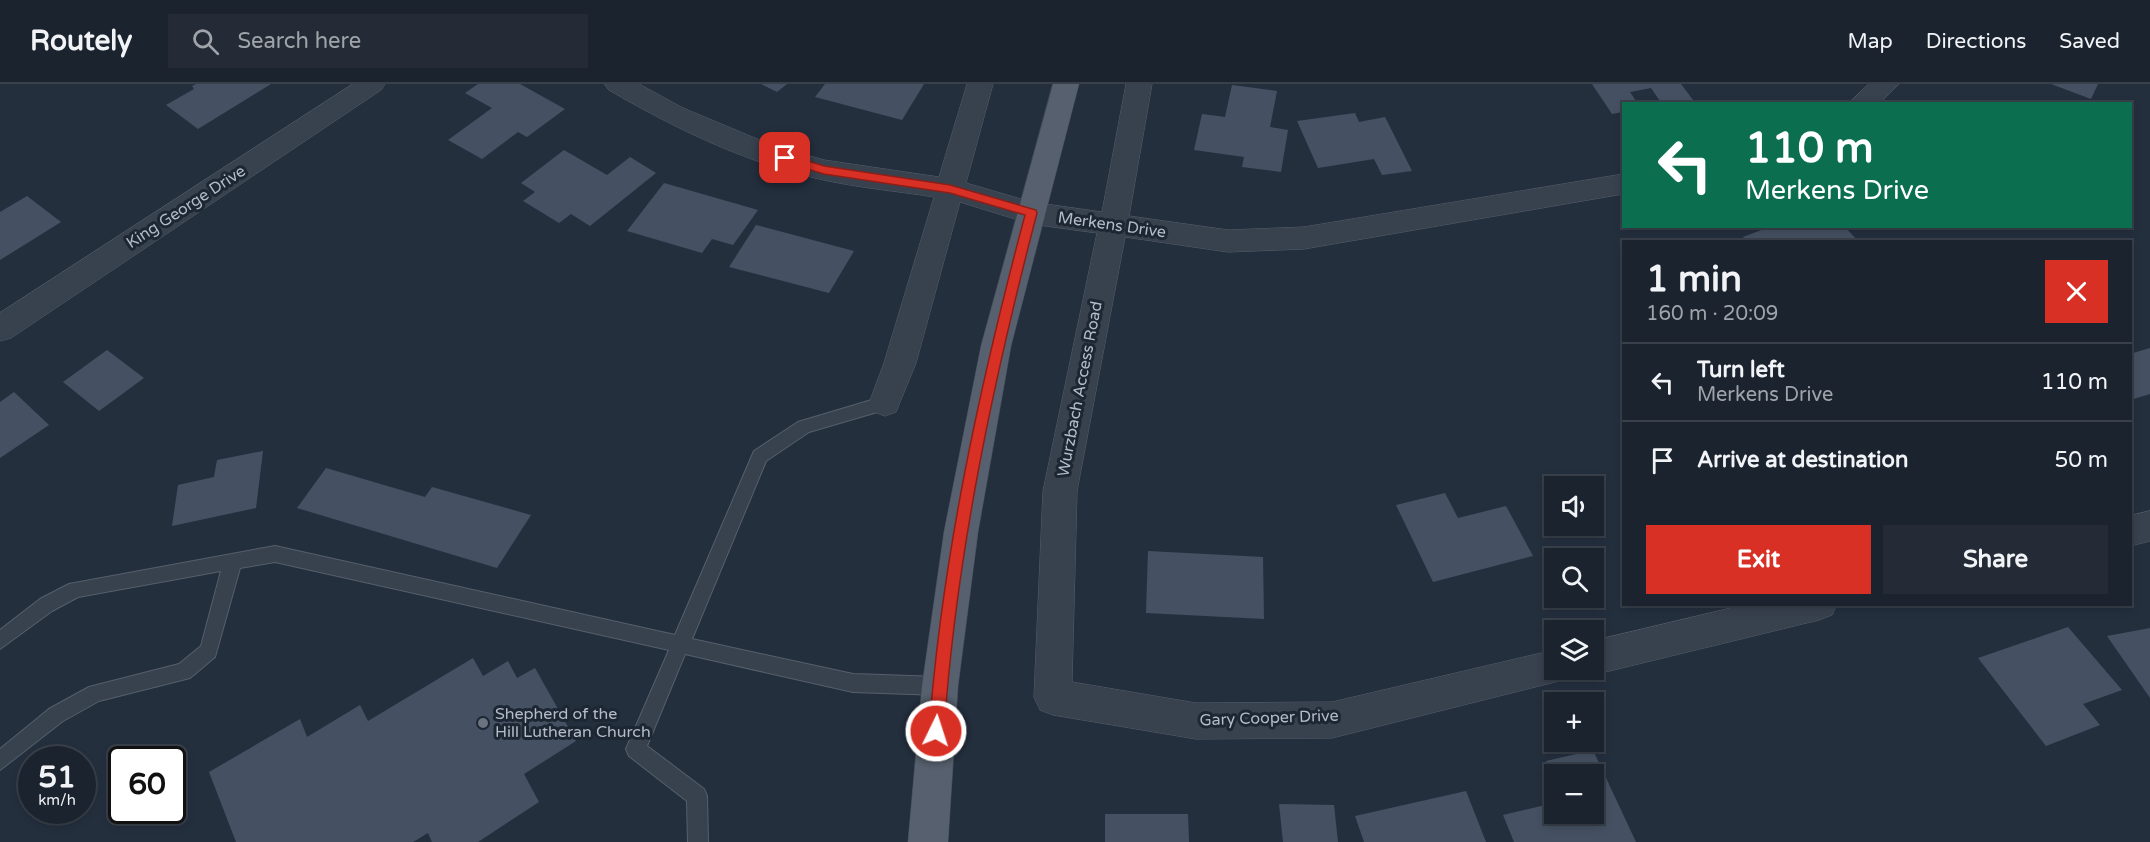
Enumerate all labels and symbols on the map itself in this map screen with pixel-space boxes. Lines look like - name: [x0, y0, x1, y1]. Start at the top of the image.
- pin: [759, 132, 810, 183]
- street label: King George Drive: [123, 161, 249, 253]
- street label: Merkens Drive: [1057, 208, 1167, 242]
- street label: Wurzbach Access Road: [1053, 300, 1107, 478]
- position arrow: [904, 699, 968, 763]
- place label: Shepherd of the Hill Lutheran Church: [495, 704, 651, 742]
- street label: Gary Cooper Drive: [1199, 706, 1339, 730]
- marker: Shepherd of the Hill Lutheran Church: [476, 716, 490, 730]
- speed limit sign: 60: [108, 746, 186, 824]

